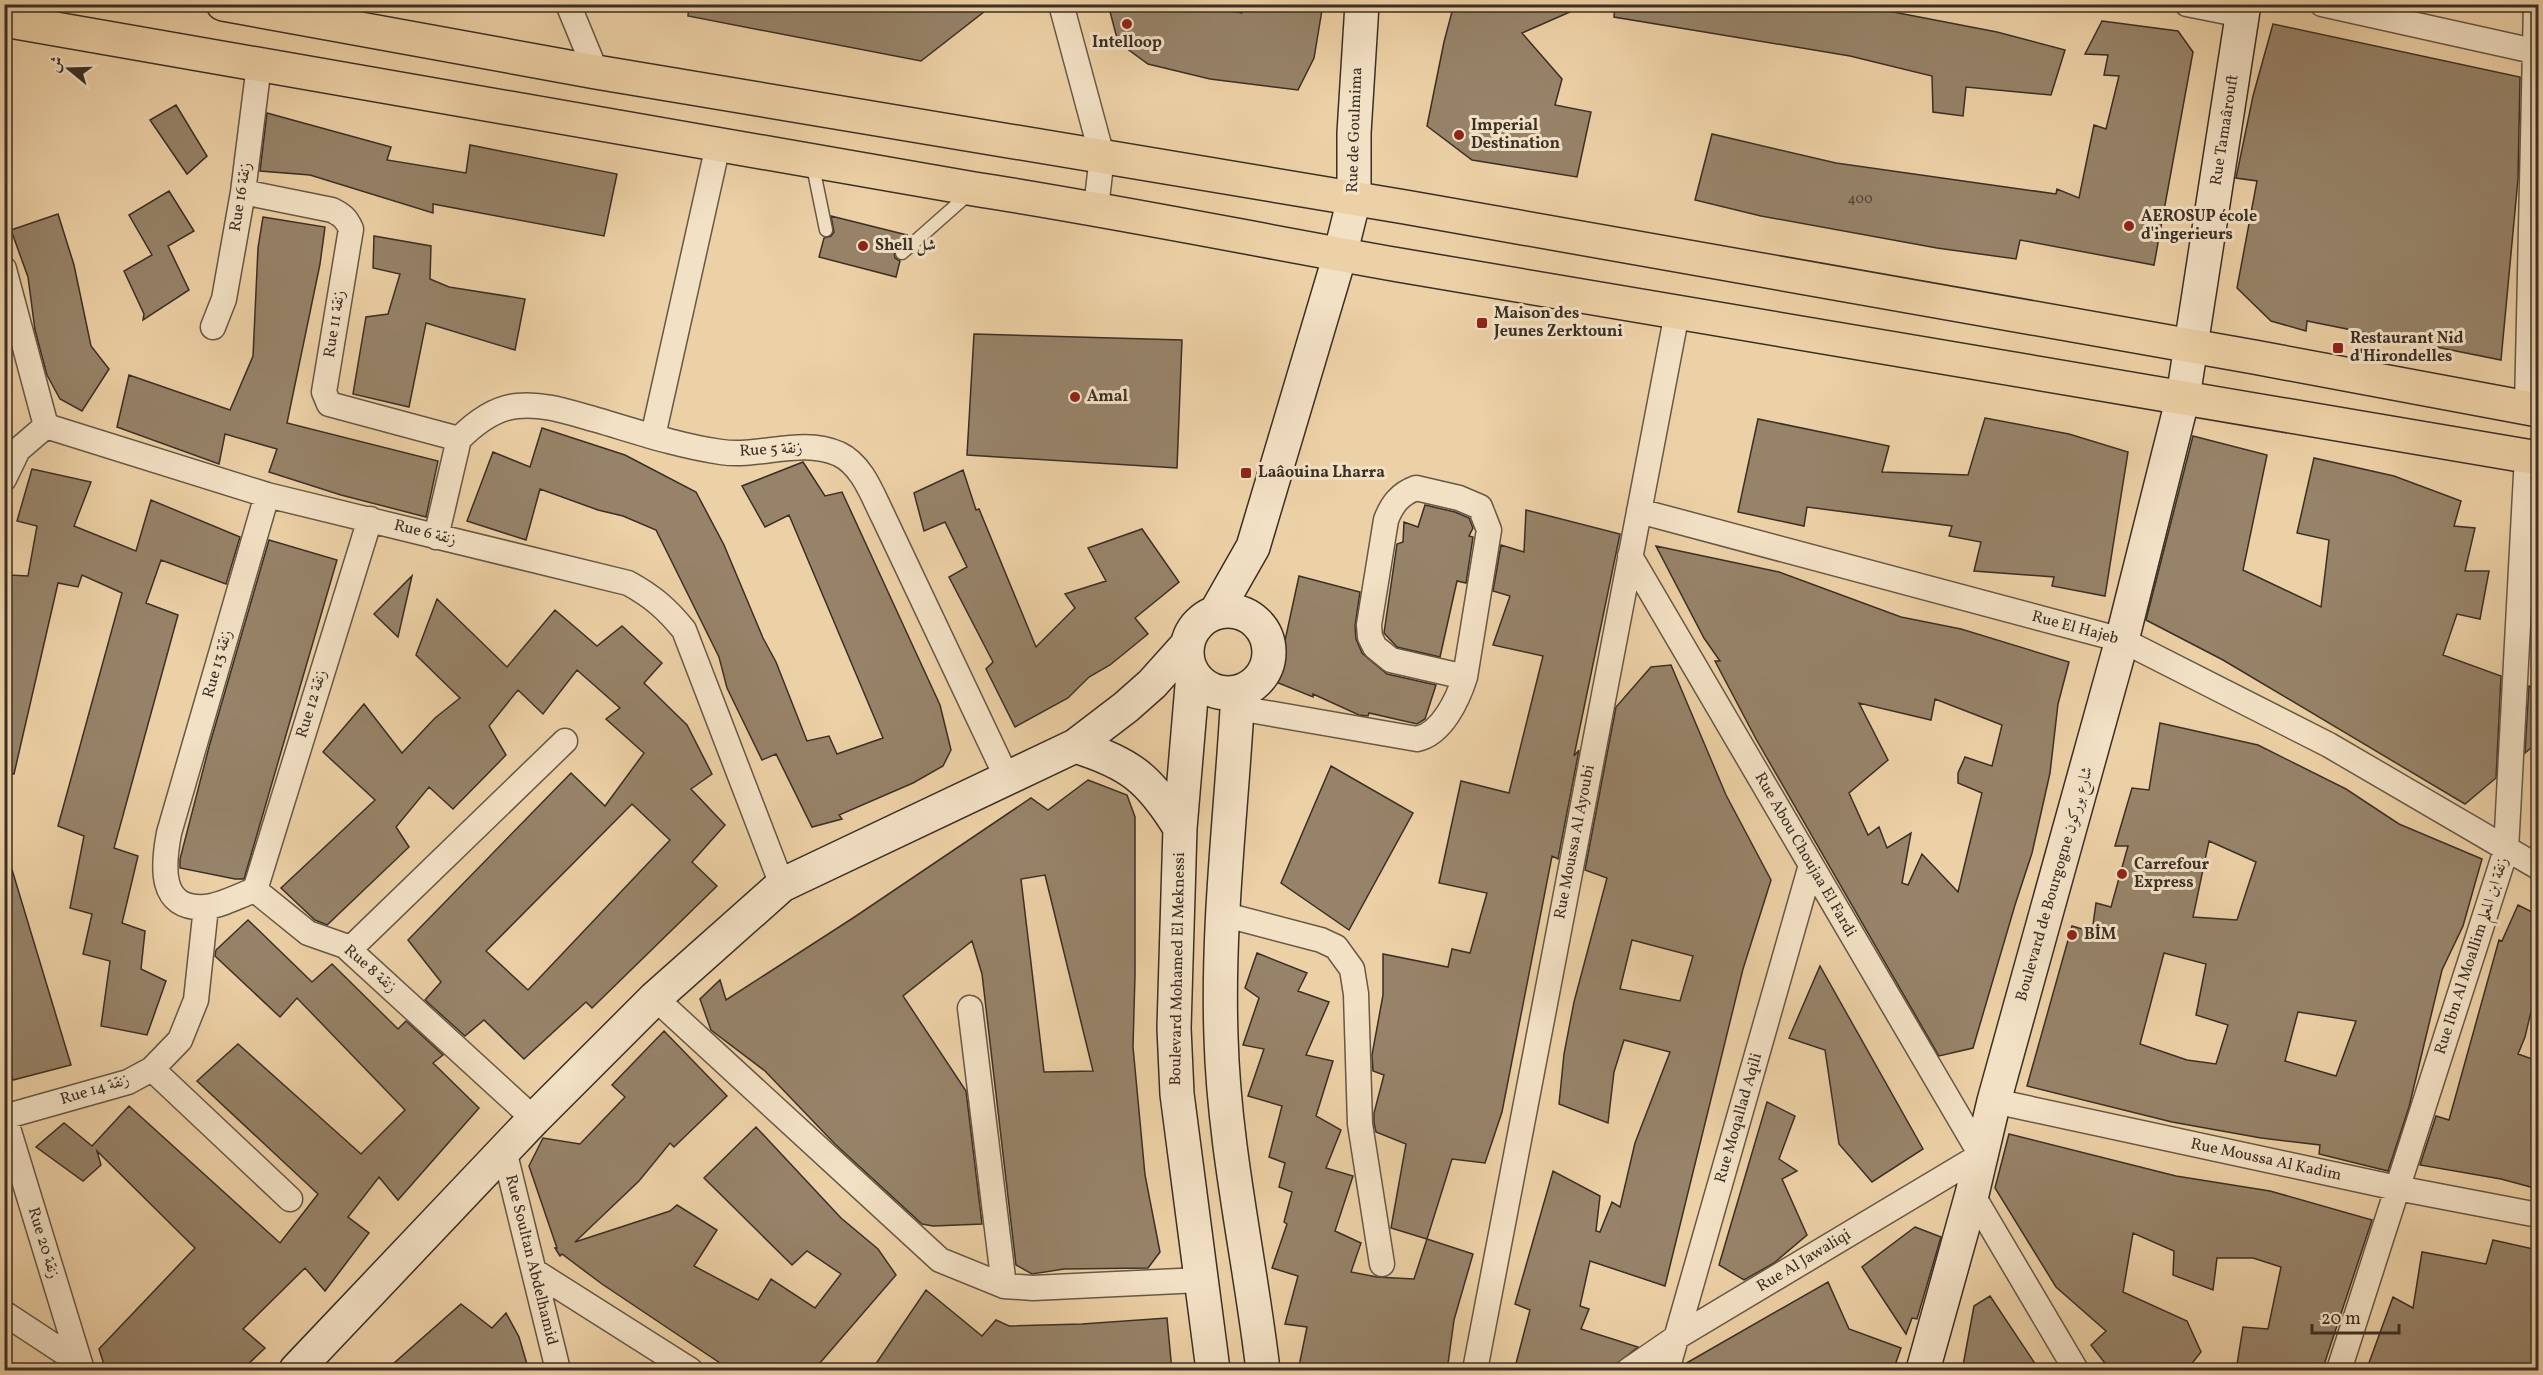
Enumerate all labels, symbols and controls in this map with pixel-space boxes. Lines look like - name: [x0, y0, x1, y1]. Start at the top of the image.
- marker: Intelloop: [1120, 17, 1134, 31]
- place label: Intelloop: [1092, 32, 1162, 54]
- north arrow: [39, 39, 99, 99]
- text: ش: [44, 54, 70, 76]
- street label: Rue de Goulmima: [1342, 67, 1368, 193]
- street label: Rue Tamaârouft: [2205, 73, 2245, 187]
- place label: Imperial Destination: [1471, 115, 1560, 155]
- marker: Imperial Destination: [1452, 128, 1466, 142]
- street label: Rue 16 زنقة: [225, 161, 257, 233]
- house number: 400: [1847, 190, 1873, 209]
- place label: AEROSUP école d'ingerieurs: [2141, 206, 2257, 246]
- marker: AEROSUP école d'ingerieurs: [2122, 219, 2136, 233]
- place label: Shell شل: [875, 235, 936, 257]
- marker: Shell شل: [856, 239, 870, 253]
- street label: Rue 11 زنقة: [319, 289, 351, 359]
- place label: Maison des Jeunes Zerktouni: [1493, 303, 1623, 343]
- marker: Maison des Jeunes Zerktouni: [1475, 316, 1489, 330]
- place label: Restaurant Nid d'Hirondelles: [2350, 328, 2464, 368]
- marker: Restaurant Nid d'Hirondelles: [2331, 341, 2345, 355]
- place label: Amal: [1087, 386, 1129, 408]
- marker: Amal: [1068, 390, 1082, 404]
- street label: Rue 5 زنقة: [739, 437, 803, 463]
- place label: Laâouina Lharra: [1258, 462, 1385, 484]
- marker: Laâouina Lharra: [1239, 466, 1253, 480]
- street label: Rue 6 زنقة: [391, 515, 459, 551]
- street label: Rue El Hajeb: [2029, 606, 2121, 650]
- street label: Rue 13 زنقة: [198, 627, 238, 701]
- street label: Rue 12 زنقة: [291, 667, 333, 741]
- street label: Rue Moussa Al Ayoubi: [1549, 763, 1601, 921]
- street label: Boulevard de Bourgogne شارع بوركون: [2011, 764, 2100, 1004]
- street label: Rue Abou Choujaa El Fardi: [1749, 769, 1861, 942]
- street label: Boulevard Mohamed El Meknessi: [1165, 852, 1191, 1086]
- place label: Carrefour Express: [2134, 854, 2210, 894]
- street label: Rue Ibn Al Moallim زنقة ابن المعلم: [2430, 855, 2518, 1059]
- marker: Carrefour Express: [2115, 867, 2129, 881]
- place label: BİM: [2084, 924, 2117, 946]
- marker: BİM: [2065, 928, 2079, 942]
- street label: Rue 8 زنقة: [339, 940, 401, 998]
- street label: Rue Moqallad Aqili: [1710, 1050, 1768, 1186]
- street label: Rue 14 زنقة: [58, 1069, 132, 1111]
- street label: Rue Moussa Al Kadim: [2188, 1133, 2344, 1187]
- street label: Rue Soultan Abdelhamid: [499, 1172, 563, 1348]
- street label: Rue 20 زنقة: [22, 1205, 64, 1281]
- street label: Rue Al Jawaliqi: [1753, 1224, 1855, 1298]
- scale bar: [2312, 1297, 2399, 1335]
- text: 20 m: [2321, 1307, 2361, 1332]

